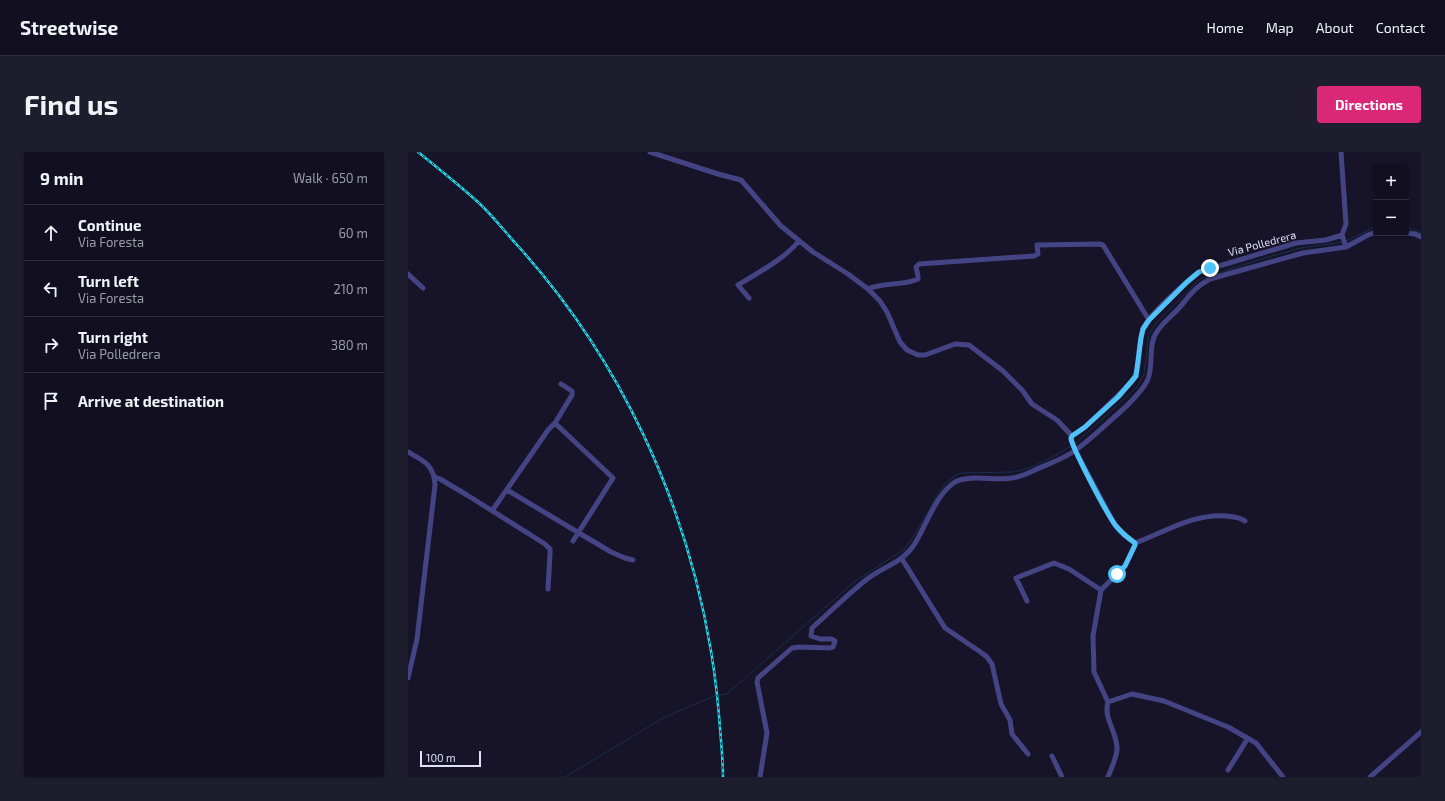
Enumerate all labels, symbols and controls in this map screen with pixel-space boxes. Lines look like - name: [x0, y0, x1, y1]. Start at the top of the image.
- text: Streetwise: [20, 16, 118, 39]
- text: Home: [1207, 19, 1244, 36]
- text: Map: [1266, 19, 1294, 36]
- text: About: [1316, 19, 1354, 36]
- text: Contact: [1376, 19, 1425, 36]
- button: Directions: [1317, 86, 1421, 123]
- text: Find us: [24, 87, 118, 121]
- map controls: [1373, 164, 1409, 236]
- button: +: [1373, 164, 1409, 200]
- text: 9 min: [40, 168, 84, 188]
- text: Walk · 650 m: [293, 170, 368, 186]
- button: −: [1373, 200, 1409, 236]
- text: Continue: [78, 216, 141, 234]
- icon: ahead: [40, 222, 62, 244]
- text: 60 m: [338, 225, 368, 241]
- street label: Via Polledrera: [1227, 228, 1297, 258]
- text: Via Foresta: [78, 234, 144, 250]
- route end: [1201, 259, 1219, 277]
- text: Turn left: [78, 272, 139, 290]
- icon: left: [40, 278, 62, 300]
- text: 210 m: [333, 281, 368, 297]
- text: Via Foresta: [78, 290, 144, 306]
- text: Turn right: [78, 328, 148, 346]
- icon: right: [40, 334, 62, 356]
- text: 380 m: [331, 337, 368, 353]
- text: Via Polledrera: [78, 346, 161, 362]
- icon: arrive: [40, 390, 62, 412]
- text: Arrive at destination: [78, 392, 224, 410]
- route start: [1108, 565, 1126, 583]
- scale bar: [420, 749, 481, 768]
- text: 100 m: [426, 751, 456, 764]

